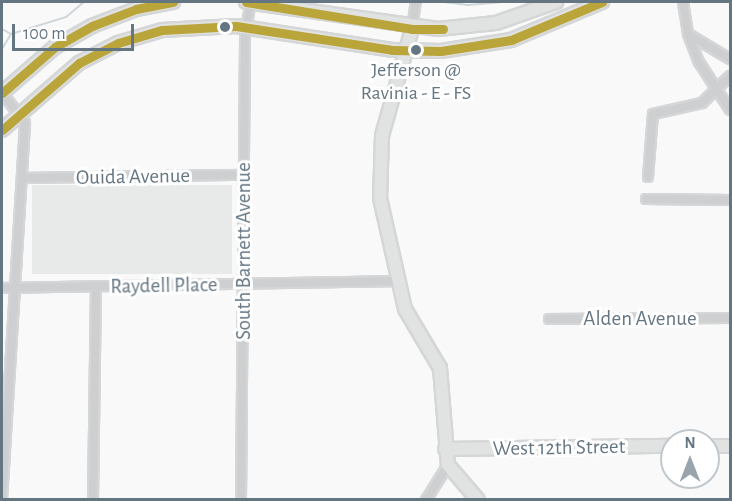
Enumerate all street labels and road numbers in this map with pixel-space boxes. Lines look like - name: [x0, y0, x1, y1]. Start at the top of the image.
- street label: South Barnett Avenue: [231, 162, 257, 340]
- street label: Ouida Avenue: [76, 163, 190, 191]
- street label: Raydell Place: [110, 272, 218, 300]
- street label: Alden Avenue: [583, 306, 697, 332]
- street label: West 12th Street: [492, 434, 626, 462]

